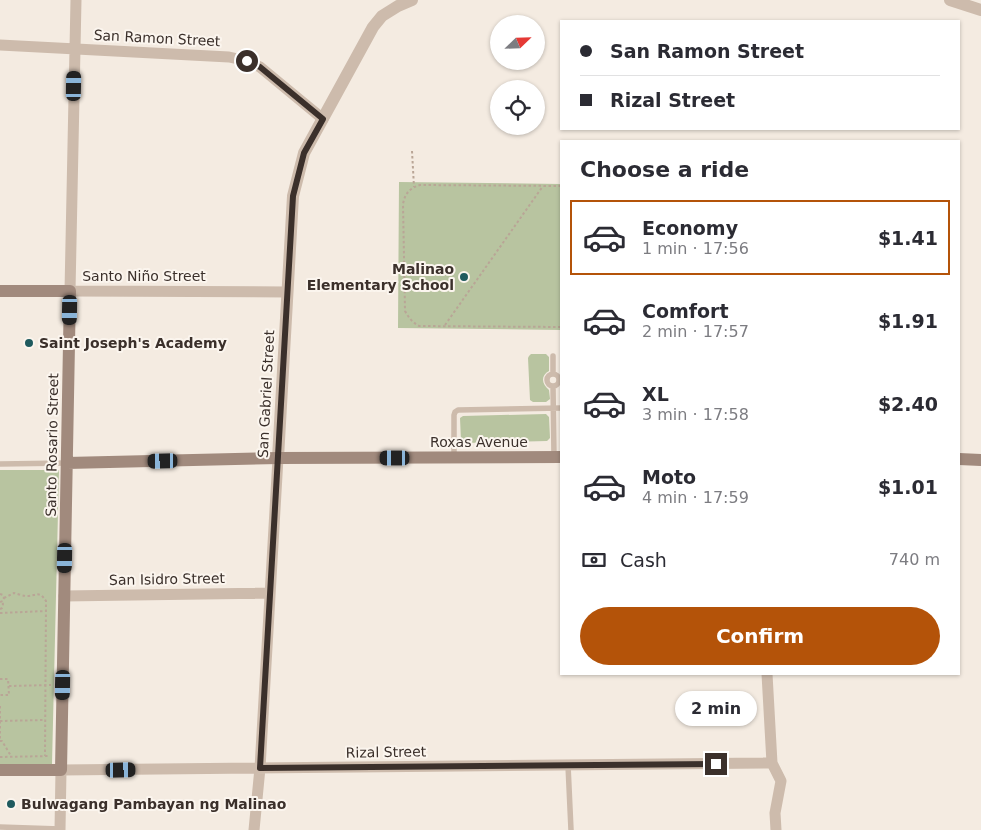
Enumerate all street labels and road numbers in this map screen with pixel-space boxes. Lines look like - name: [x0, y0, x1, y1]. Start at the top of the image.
- street label: San Ramon Street: [93, 27, 221, 49]
- street label: Santo Niño Street: [82, 268, 206, 284]
- street label: San Gabriel Street: [255, 329, 277, 458]
- street label: Santo Rosario Street: [43, 373, 61, 517]
- street label: Roxas Avenue: [430, 434, 528, 450]
- street label: San Isidro Street: [109, 570, 226, 588]
- street label: Rizal Street: [346, 743, 427, 761]

